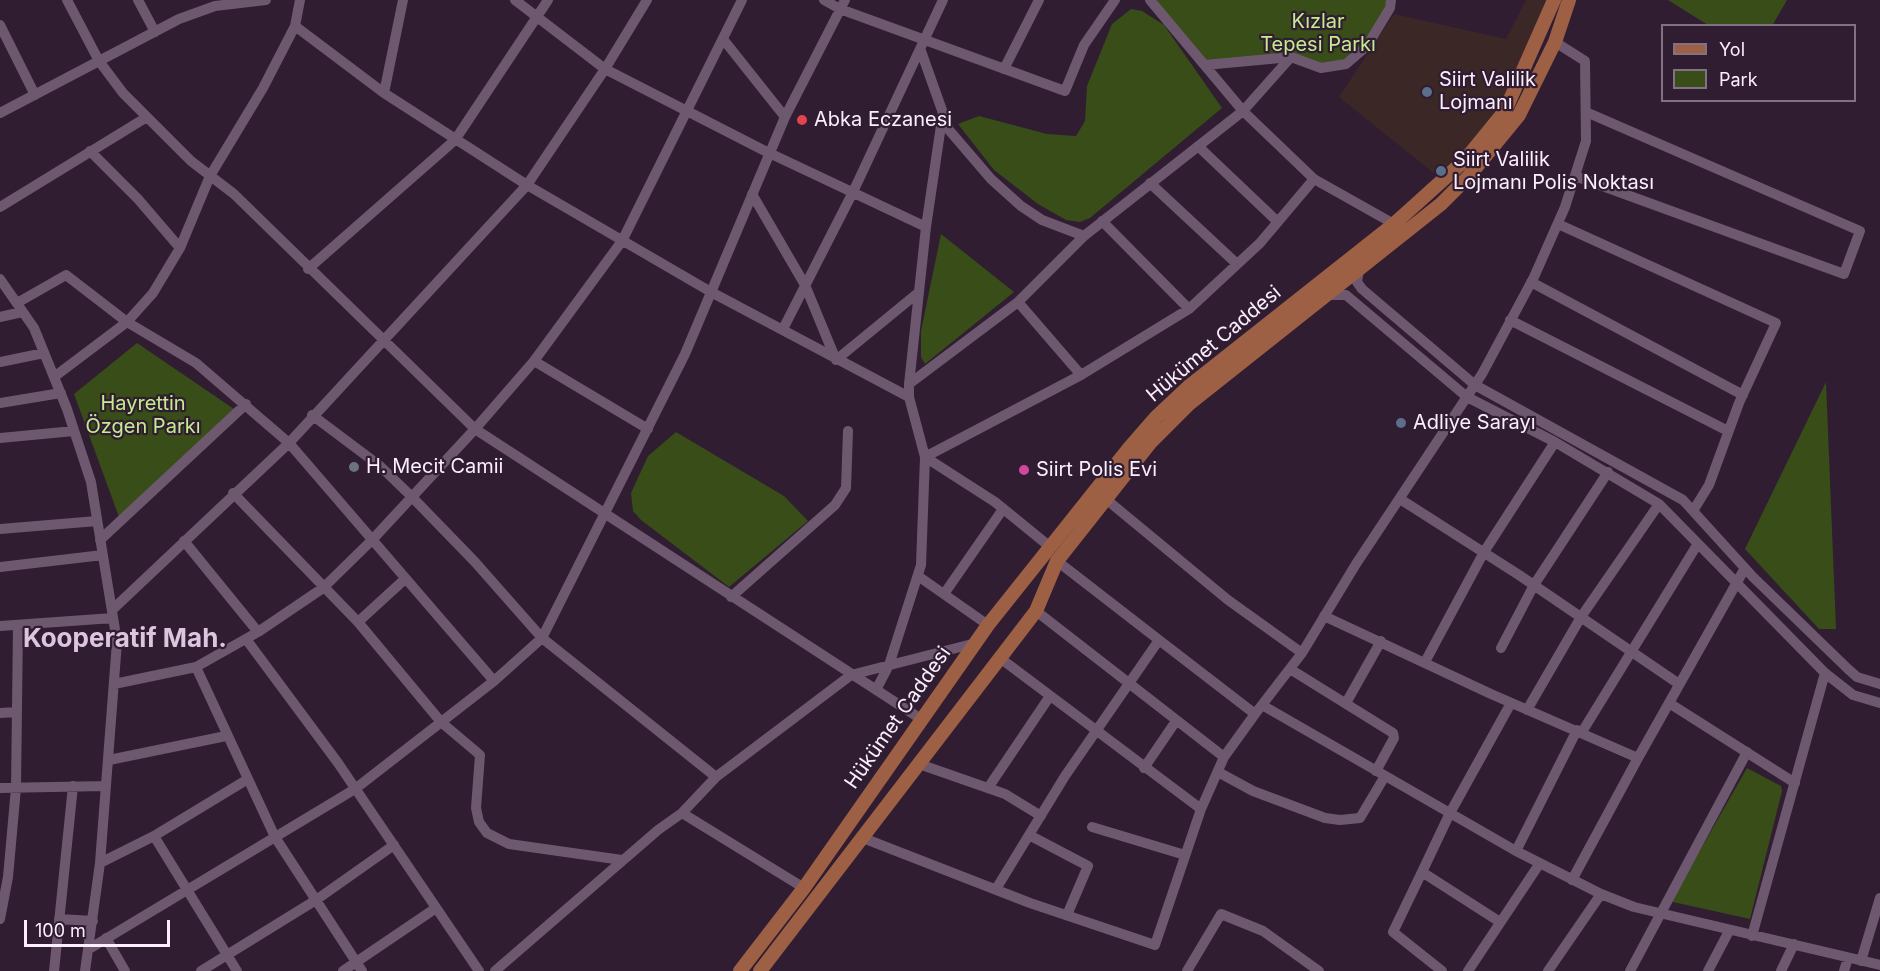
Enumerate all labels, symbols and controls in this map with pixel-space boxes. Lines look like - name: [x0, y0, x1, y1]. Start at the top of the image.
- park label: Kızlar Tepesi Parkı: [1260, 10, 1376, 57]
- legend: [1661, 24, 1856, 102]
- text: Yol: [1719, 39, 1745, 60]
- place label: Siirt Valilik Lojmanı: [1439, 68, 1536, 115]
- text: Park: [1719, 69, 1758, 90]
- marker: Siirt Valilik Lojmanı: [1420, 85, 1434, 99]
- place label: Abka Eczanesi: [814, 108, 952, 132]
- marker: Abka Eczanesi: [795, 113, 809, 127]
- place label: Siirt Valilik Lojmanı Polis Noktası: [1453, 148, 1654, 195]
- marker: Siirt Valilik Lojmanı Polis Noktası: [1434, 164, 1448, 178]
- street label: Hükümet Caddesi: [1142, 281, 1286, 407]
- park label: Hayrettin Özgen Parkı: [85, 392, 201, 439]
- place label: Adliye Sarayı: [1413, 411, 1535, 435]
- marker: Adliye Sarayı: [1394, 416, 1408, 430]
- place label: H. Mecit Camii: [366, 455, 503, 479]
- place label: Siirt Polis Evi: [1036, 458, 1157, 482]
- marker: H. Mecit Camii: [347, 460, 361, 474]
- marker: Siirt Polis Evi: [1017, 463, 1031, 477]
- district label: Kooperatif Mah.: [23, 623, 227, 655]
- street label: Hükümet Caddesi: [840, 642, 956, 794]
- scale bar: [27, 908, 172, 946]
- text: 100 m: [35, 920, 86, 941]

